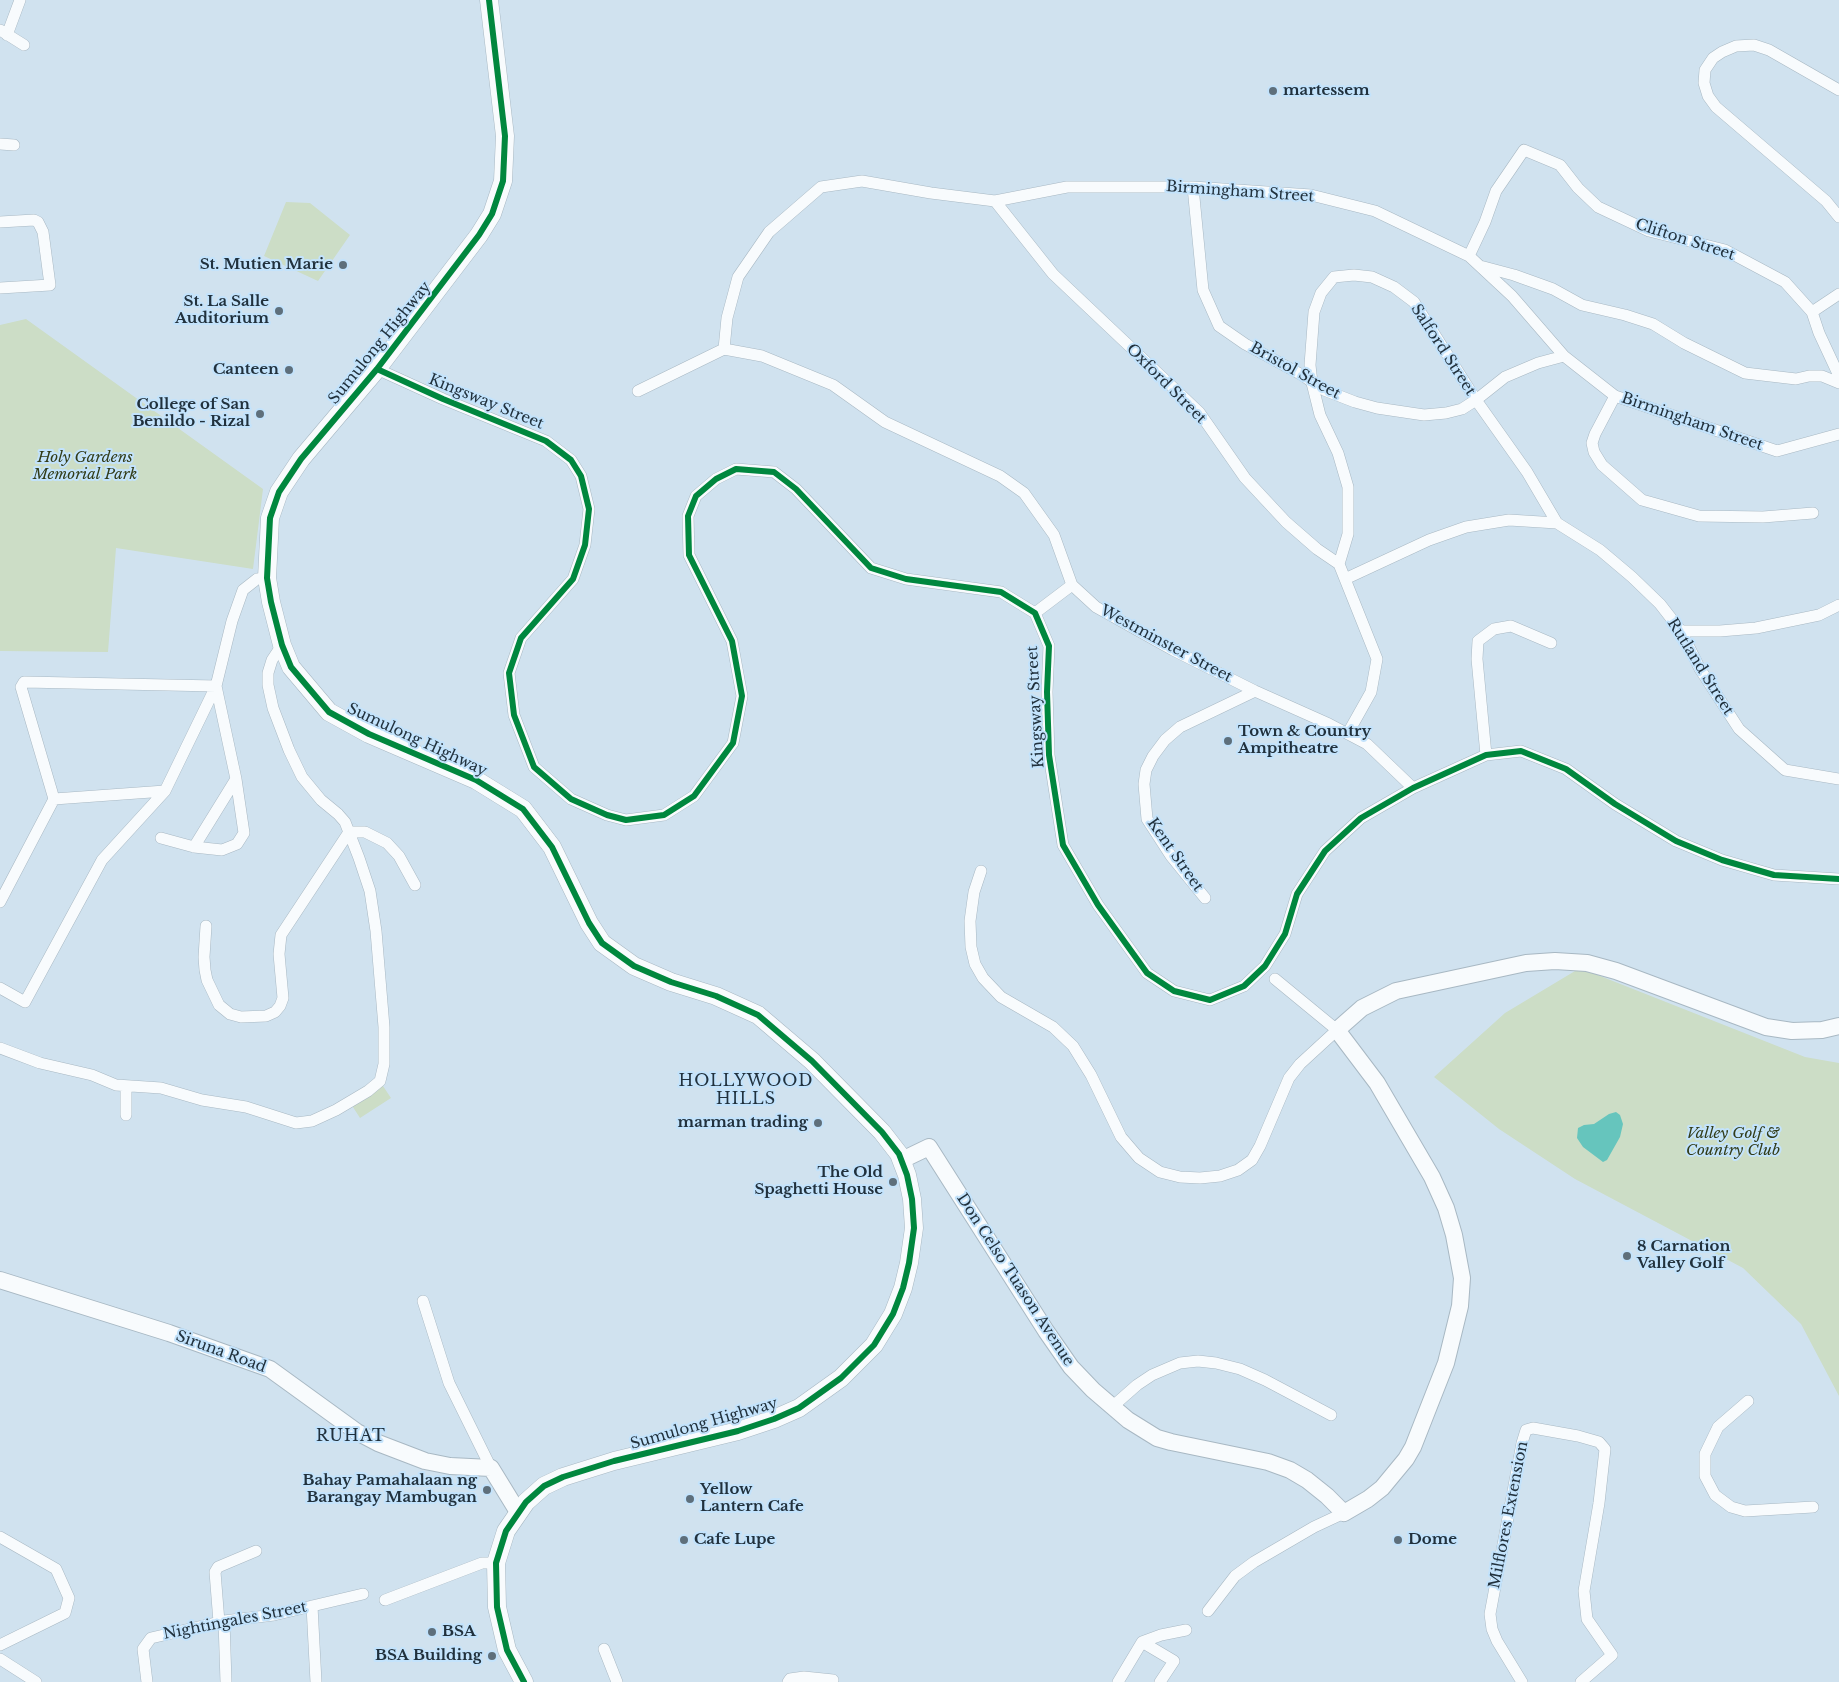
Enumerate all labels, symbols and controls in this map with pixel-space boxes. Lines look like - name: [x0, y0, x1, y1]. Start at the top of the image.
- place label: martessem: [1283, 82, 1370, 100]
- marker: martessem: [1267, 85, 1279, 97]
- street label: Birmingham Street: [1165, 178, 1315, 206]
- street label: Clifton Street: [1633, 215, 1737, 265]
- place label: St. Mutien Marie: [200, 256, 333, 274]
- marker: St. Mutien Marie: [337, 259, 349, 271]
- street label: Sumulong Highway: [325, 278, 435, 408]
- place label: St. La Salle Auditorium: [175, 293, 269, 328]
- street label: Salford Street: [1407, 301, 1479, 399]
- marker: St. La Salle Auditorium: [273, 305, 285, 317]
- street label: Bristol Street: [1247, 339, 1343, 403]
- street label: Oxford Street: [1122, 340, 1210, 428]
- place label: Canteen: [213, 361, 279, 379]
- marker: Canteen: [283, 364, 295, 376]
- street label: Kingsway Street: [426, 371, 546, 433]
- street label: Birmingham Street: [1619, 389, 1765, 455]
- place label: College of San Benildo - Rizal: [132, 396, 250, 431]
- marker: College of San Benildo - Rizal: [254, 408, 266, 420]
- park label: Holy Gardens Memorial Park: [33, 449, 137, 484]
- street label: Westminster Street: [1097, 602, 1235, 686]
- street label: Rutland Street: [1663, 615, 1737, 719]
- street label: Kingsway Street: [1024, 645, 1048, 769]
- street label: Sumulong Highway: [344, 700, 490, 780]
- place label: Town & Country Ampitheatre: [1238, 723, 1371, 758]
- marker: Town & Country Ampitheatre: [1222, 735, 1234, 747]
- street label: Kent Street: [1143, 815, 1207, 895]
- district label: HOLLYWOOD HILLS: [677, 1071, 815, 1109]
- place label: marman trading: [678, 1114, 808, 1132]
- marker: marman trading: [812, 1117, 824, 1129]
- park label: Valley Golf & Country Club: [1686, 1125, 1780, 1160]
- place label: The Old Spaghetti House: [754, 1164, 883, 1199]
- marker: The Old Spaghetti House: [887, 1176, 899, 1188]
- street label: Don Celso Tuason Avenue: [952, 1190, 1078, 1370]
- place label: 8 Carnation Valley Golf: [1637, 1238, 1730, 1273]
- marker: 8 Carnation Valley Golf: [1621, 1250, 1633, 1262]
- street label: Siruna Road: [173, 1327, 269, 1377]
- street label: Sumulong Highway: [628, 1394, 780, 1454]
- district label: RUHAT: [315, 1426, 387, 1446]
- street label: Milflores Extension: [1486, 1440, 1532, 1590]
- place label: Bahay Pamahalaan ng Barangay Mambugan: [303, 1472, 477, 1507]
- place label: Yellow Lantern Cafe: [700, 1481, 804, 1516]
- marker: Bahay Pamahalaan ng Barangay Mambugan: [481, 1484, 493, 1496]
- marker: Yellow Lantern Cafe: [684, 1493, 696, 1505]
- place label: Cafe Lupe: [694, 1531, 775, 1549]
- place label: Dome: [1408, 1531, 1457, 1549]
- marker: Cafe Lupe: [678, 1534, 690, 1546]
- marker: Dome: [1392, 1534, 1404, 1546]
- street label: Nightingales Street: [162, 1598, 308, 1644]
- place label: BSA: [442, 1623, 476, 1641]
- marker: BSA: [426, 1626, 438, 1638]
- place label: BSA Building: [375, 1647, 482, 1665]
- marker: BSA Building: [486, 1650, 498, 1662]

